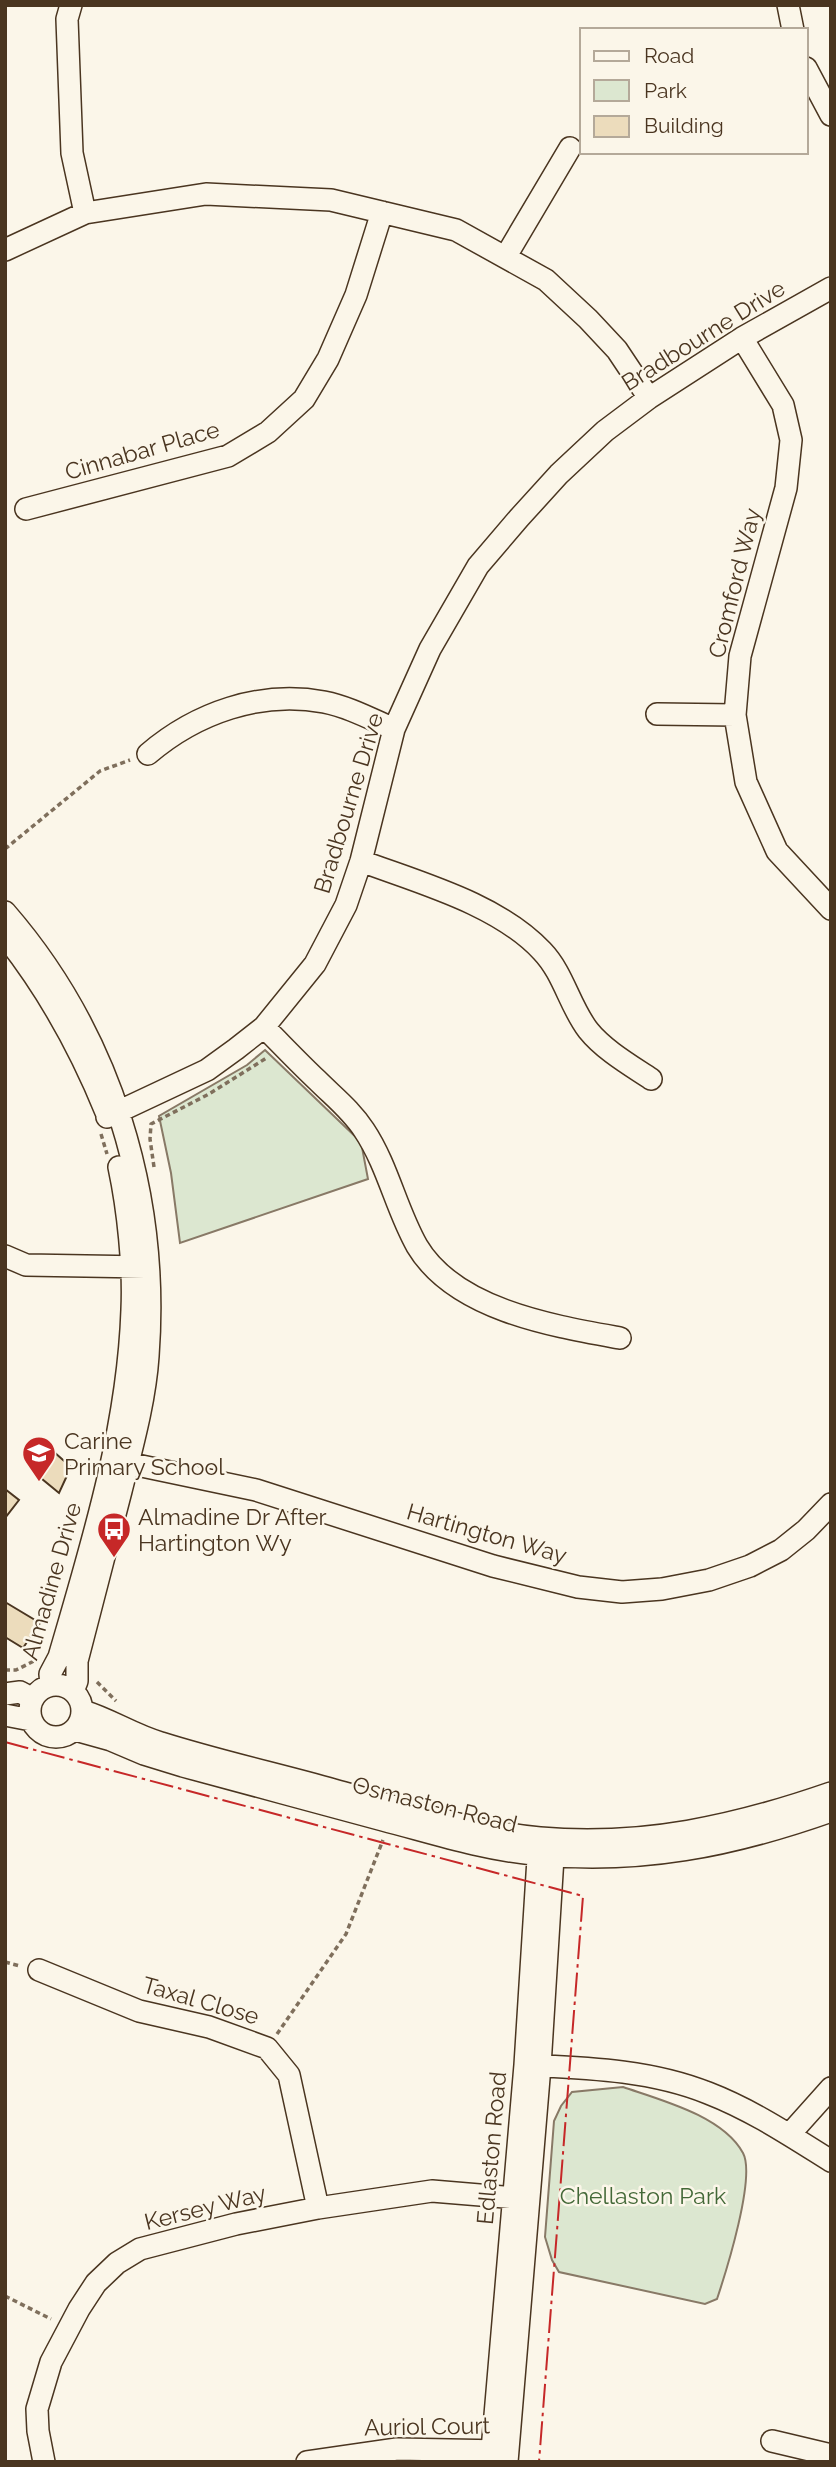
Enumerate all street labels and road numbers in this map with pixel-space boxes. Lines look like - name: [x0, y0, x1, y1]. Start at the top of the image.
- street label: Bradbourne Drive: [616, 274, 790, 396]
- street label: Cinnabar Place: [62, 415, 222, 485]
- street label: Cromford Way: [702, 505, 766, 661]
- street label: Bradbourne Drive: [308, 709, 388, 897]
- street label: Hartington Way: [404, 1497, 570, 1569]
- street label: Almadine Drive: [16, 1499, 86, 1663]
- street label: Osmaston Road: [350, 1770, 520, 1838]
- street label: Taxal Close: [140, 1970, 262, 2030]
- street label: Edlaston Road: [471, 2070, 511, 2226]
- street label: Kersey Way: [141, 2179, 269, 2235]
- street label: Auriol Court: [364, 2411, 491, 2441]

